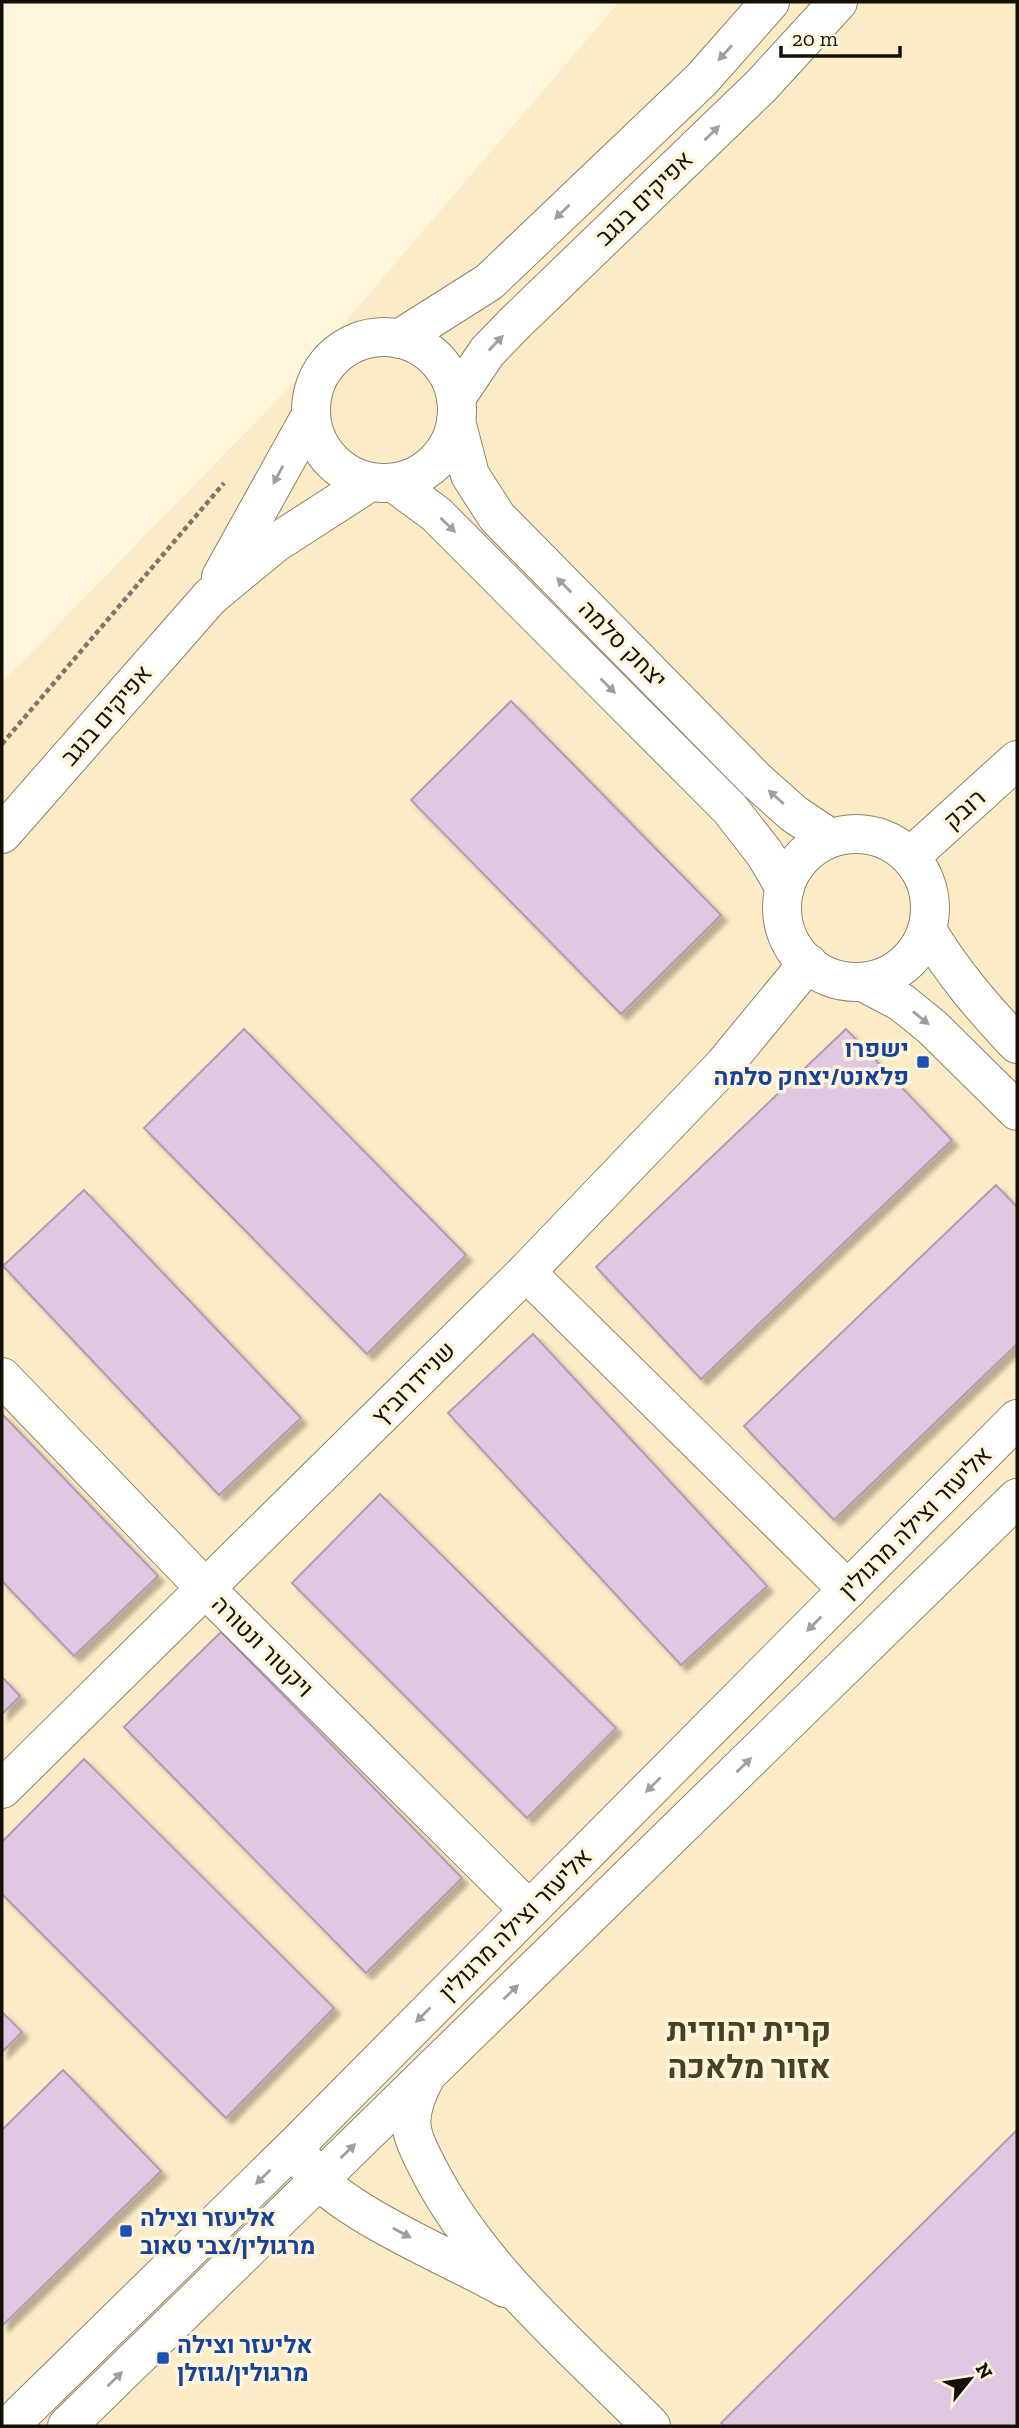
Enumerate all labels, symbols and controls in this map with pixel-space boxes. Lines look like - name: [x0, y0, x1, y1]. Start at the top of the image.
- scale bar: [781, 14, 900, 58]
- text: 20 m: [792, 26, 838, 51]
- one-way arrow: [717, 44, 733, 61]
- one-way arrow: [703, 126, 720, 142]
- street label: אפיקים בנגב: [589, 145, 699, 251]
- one-way arrow: [554, 203, 571, 219]
- one-way arrow: [487, 335, 503, 352]
- one-way arrow: [273, 465, 284, 485]
- one-way arrow: [440, 517, 456, 533]
- one-way arrow: [556, 577, 572, 593]
- street label: יצחק סלמה: [573, 594, 673, 694]
- street label: אפיקים בנגב: [54, 659, 158, 771]
- one-way arrow: [600, 678, 617, 695]
- street label: רובק: [937, 783, 991, 835]
- one-way arrow: [767, 790, 784, 806]
- one-way arrow: [912, 1010, 930, 1025]
- place label: ישפרו פלאנט/יצחק סלמה: [714, 1034, 909, 1091]
- marker: ישפרו פלאנט/יצחק סלמה: [915, 1054, 931, 1070]
- street label: שניידרוביץ: [365, 1335, 461, 1431]
- street label: אליעזר וצילה מרגולין: [833, 1440, 997, 1604]
- street label: ויקטור ונטורה: [206, 1589, 320, 1703]
- one-way arrow: [806, 1615, 822, 1632]
- one-way arrow: [735, 1757, 752, 1773]
- one-way arrow: [645, 1777, 662, 1794]
- street label: אליעזר וצילה מרגולין: [433, 1842, 597, 2006]
- one-way arrow: [502, 1985, 519, 2001]
- one-way arrow: [415, 2007, 432, 2023]
- district label: קרית יהודית אזור מלאכה: [667, 2011, 831, 2086]
- one-way arrow: [339, 2144, 356, 2160]
- one-way arrow: [255, 2169, 271, 2185]
- place label: אליעזר וצילה מרגולין/צבי טאוב: [140, 2203, 315, 2260]
- marker: אליעזר וצילה מרגולין/צבי טאוב: [118, 2223, 134, 2239]
- one-way arrow: [392, 2227, 411, 2239]
- place label: אליעזר וצילה מרגולין/גוזלן: [177, 2330, 313, 2387]
- north arrow: [935, 2344, 1005, 2414]
- marker: אליעזר וצילה מרגולין/גוזלן: [155, 2350, 171, 2366]
- text: N: [971, 2359, 998, 2383]
- one-way arrow: [107, 2370, 124, 2387]

